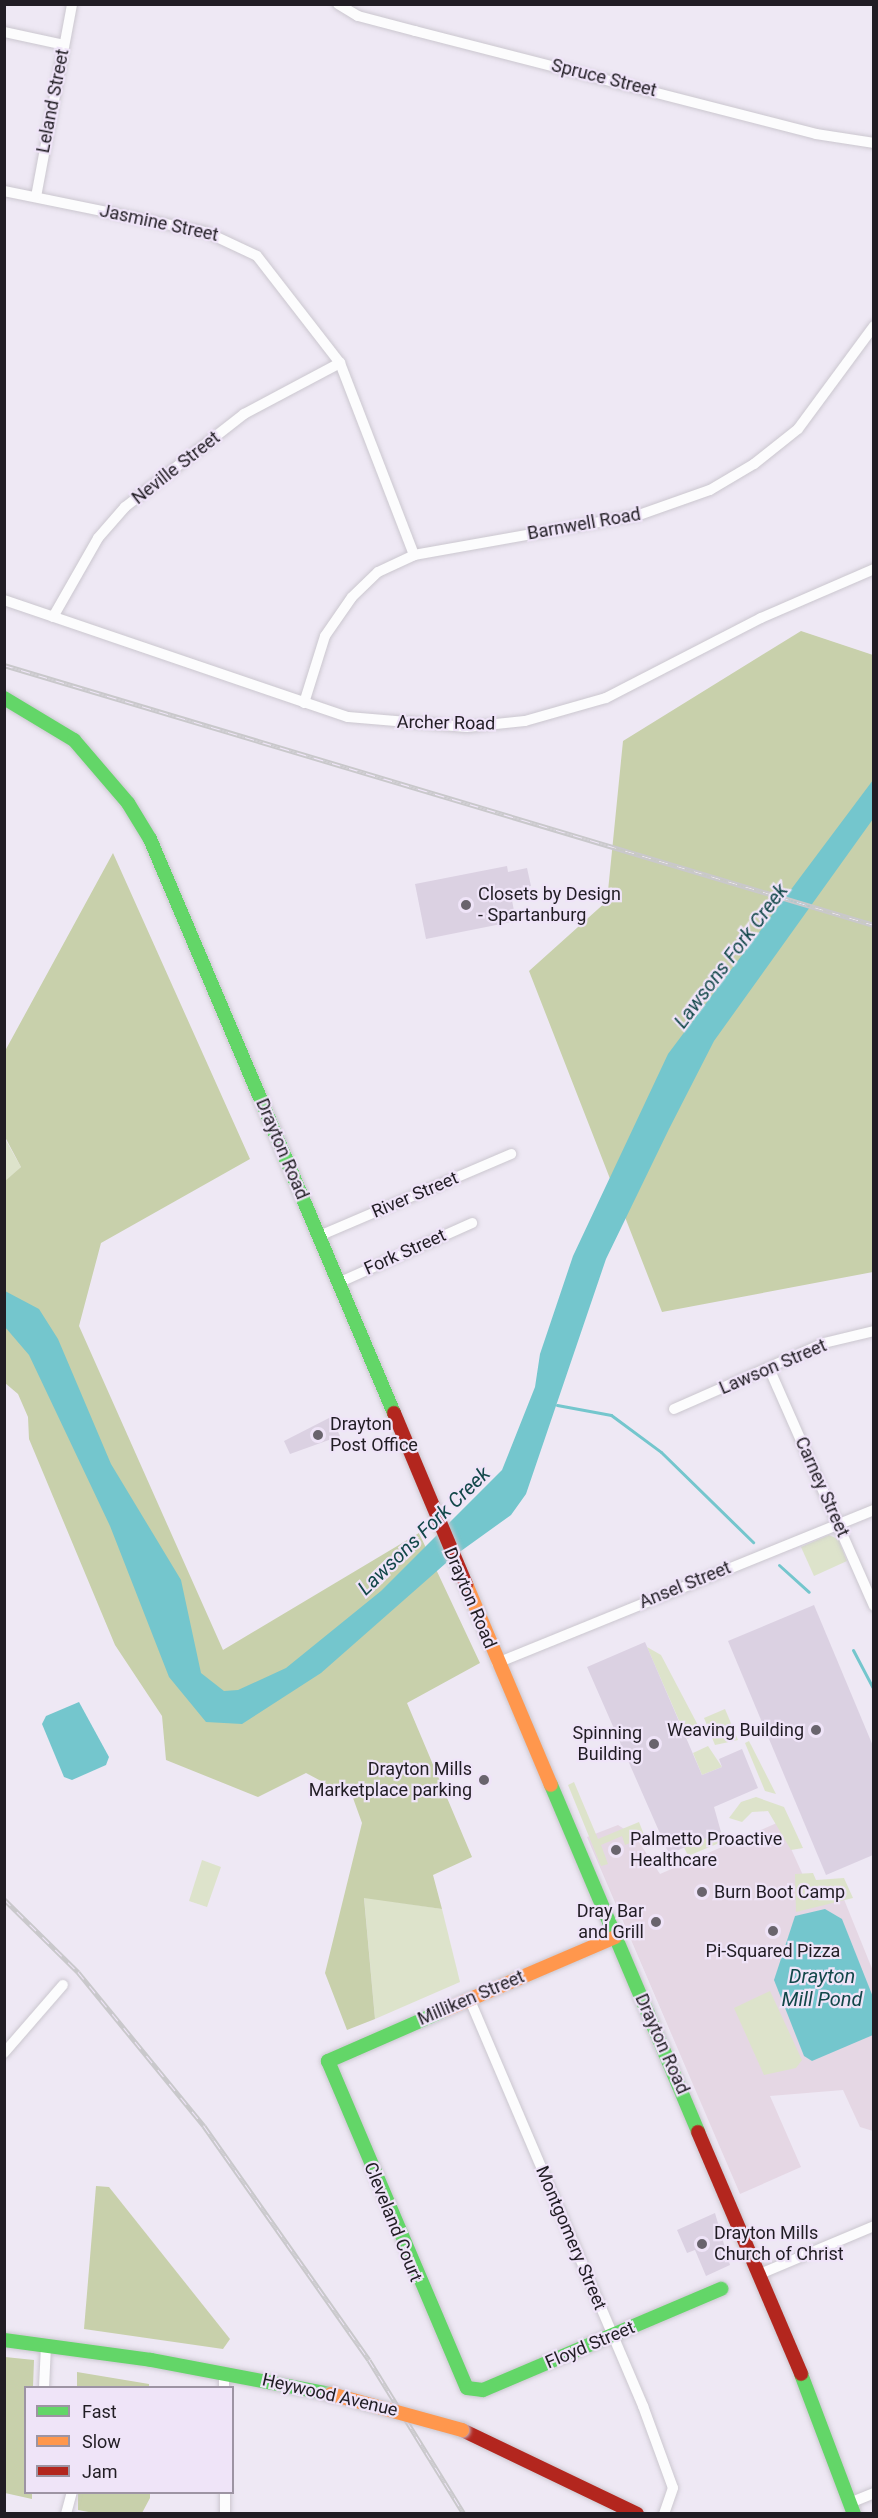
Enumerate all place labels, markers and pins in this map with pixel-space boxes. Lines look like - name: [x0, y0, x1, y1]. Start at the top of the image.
- place label: Closets by Design - Spartanburg: [478, 884, 621, 926]
- marker: Closets by Design - Spartanburg: [459, 898, 473, 912]
- place label: Drayton Post Office: [330, 1414, 418, 1456]
- marker: Drayton Post Office: [311, 1428, 325, 1442]
- place label: Weaving Building: [667, 1719, 804, 1741]
- place label: Spinning Building: [573, 1723, 642, 1766]
- marker: Weaving Building: [809, 1723, 823, 1737]
- marker: Spinning Building: [647, 1737, 661, 1751]
- place label: Drayton Mills Marketplace parking: [309, 1759, 472, 1802]
- marker: Drayton Mills Marketplace parking: [477, 1773, 491, 1787]
- place label: Palmetto Proactive Healthcare: [630, 1829, 782, 1872]
- marker: Palmetto Proactive Healthcare: [607, 1841, 625, 1859]
- place label: Burn Boot Camp: [714, 1881, 845, 1903]
- marker: Burn Boot Camp: [695, 1885, 709, 1899]
- place label: Dray Bar and Grill: [577, 1901, 644, 1944]
- marker: Dray Bar and Grill: [649, 1915, 663, 1929]
- marker: Pi-Squared Pizza: [766, 1924, 780, 1938]
- place label: Pi-Squared Pizza: [706, 1940, 840, 1962]
- place label: Drayton Mills Church of Christ: [714, 2223, 844, 2266]
- marker: Drayton Mills Church of Christ: [695, 2237, 709, 2251]

